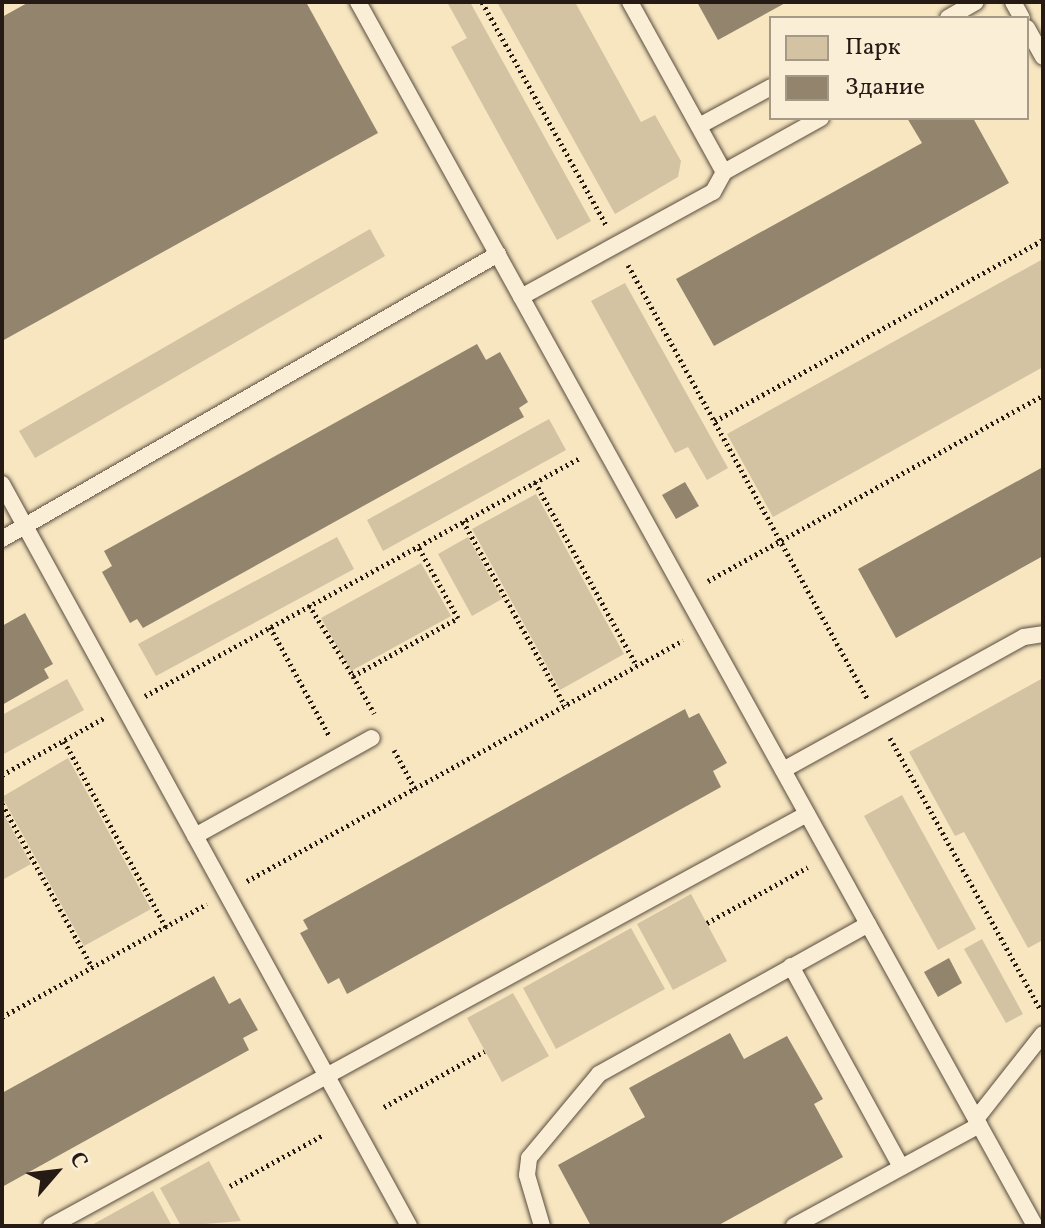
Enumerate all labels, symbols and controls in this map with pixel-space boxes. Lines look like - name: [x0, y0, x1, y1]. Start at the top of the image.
- legend: [769, 16, 1029, 120]
- text: Парк: [845, 31, 901, 65]
- text: Здание: [845, 71, 925, 105]
- north arrow: [16, 1132, 96, 1212]
- text: С: [61, 1147, 95, 1174]

